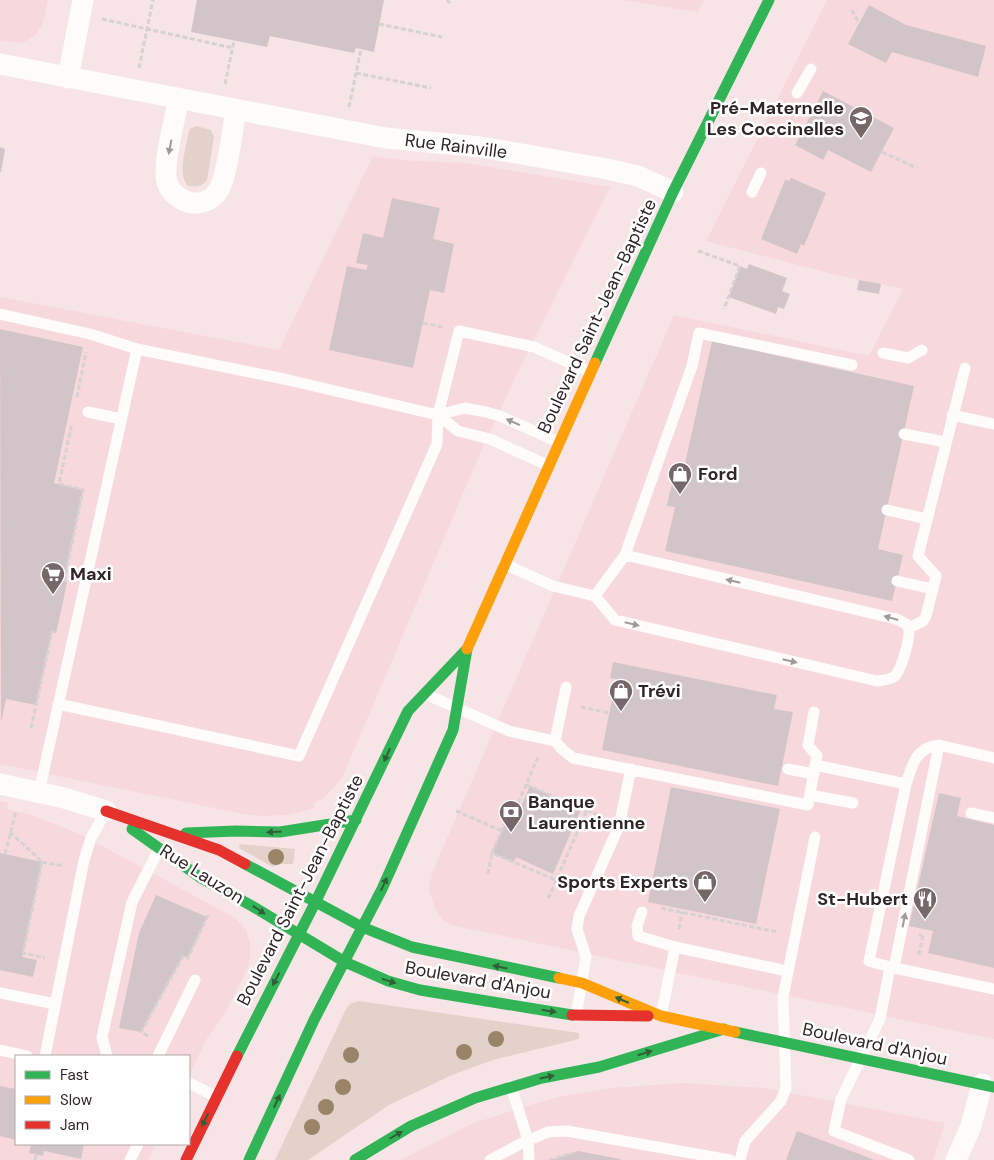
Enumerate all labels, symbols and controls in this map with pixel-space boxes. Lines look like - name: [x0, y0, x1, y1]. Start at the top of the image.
- place label: Pré-Maternelle Les Coccinelles: [707, 96, 844, 141]
- school or university icon: Pré-Maternelle Les Coccinelles: [848, 105, 874, 139]
- street label: Rue Rainville: [404, 128, 508, 164]
- one-way arrow: [165, 140, 173, 156]
- street label: Boulevard Saint-Jean-Baptiste: [532, 195, 662, 437]
- one-way arrow: [506, 418, 520, 426]
- shop icon: Ford: [667, 461, 693, 495]
- place label: Ford: [698, 462, 738, 486]
- supermarket icon: Maxi: [40, 561, 66, 595]
- place label: Maxi: [70, 562, 112, 586]
- one-way arrow: [726, 577, 741, 585]
- one-way arrow: [884, 614, 899, 622]
- one-way arrow: [624, 620, 639, 628]
- one-way arrow: [783, 657, 798, 665]
- shop icon: Trévi: [608, 678, 634, 712]
- place label: Trévi: [638, 679, 681, 703]
- one-way arrow: [383, 748, 391, 762]
- street label: Boulevard Saint-Jean-Baptiste: [231, 770, 369, 1010]
- place label: Banque Laurentienne: [528, 790, 646, 835]
- bank icon: Banque Laurentienne: [498, 799, 524, 833]
- one-way arrow: [265, 828, 281, 836]
- street label: Rue Lauzon: [155, 839, 249, 909]
- shop icon: Sports Experts: [692, 869, 718, 903]
- place label: Sports Experts: [557, 870, 688, 894]
- one-way arrow: [381, 877, 389, 891]
- restaurant icon: St-Hubert: [912, 886, 938, 920]
- place label: St-Hubert: [817, 887, 908, 911]
- one-way arrow: [252, 905, 266, 915]
- one-way arrow: [900, 913, 908, 928]
- street label: Boulevard d'Anjou: [403, 955, 553, 1005]
- one-way arrow: [492, 962, 508, 970]
- one-way arrow: [272, 971, 280, 986]
- one-way arrow: [382, 978, 397, 986]
- one-way arrow: [614, 996, 629, 1004]
- one-way arrow: [541, 1008, 557, 1016]
- street label: Boulevard d'Anjou: [800, 1017, 950, 1071]
- one-way arrow: [638, 1048, 653, 1056]
- legend: [15, 1055, 190, 1145]
- text: Fast: [60, 1065, 89, 1085]
- one-way arrow: [540, 1073, 555, 1081]
- text: Slow: [60, 1090, 93, 1110]
- one-way arrow: [273, 1094, 281, 1108]
- one-way arrow: [201, 1113, 209, 1127]
- text: Jam: [60, 1115, 89, 1135]
- one-way arrow: [390, 1130, 403, 1139]

